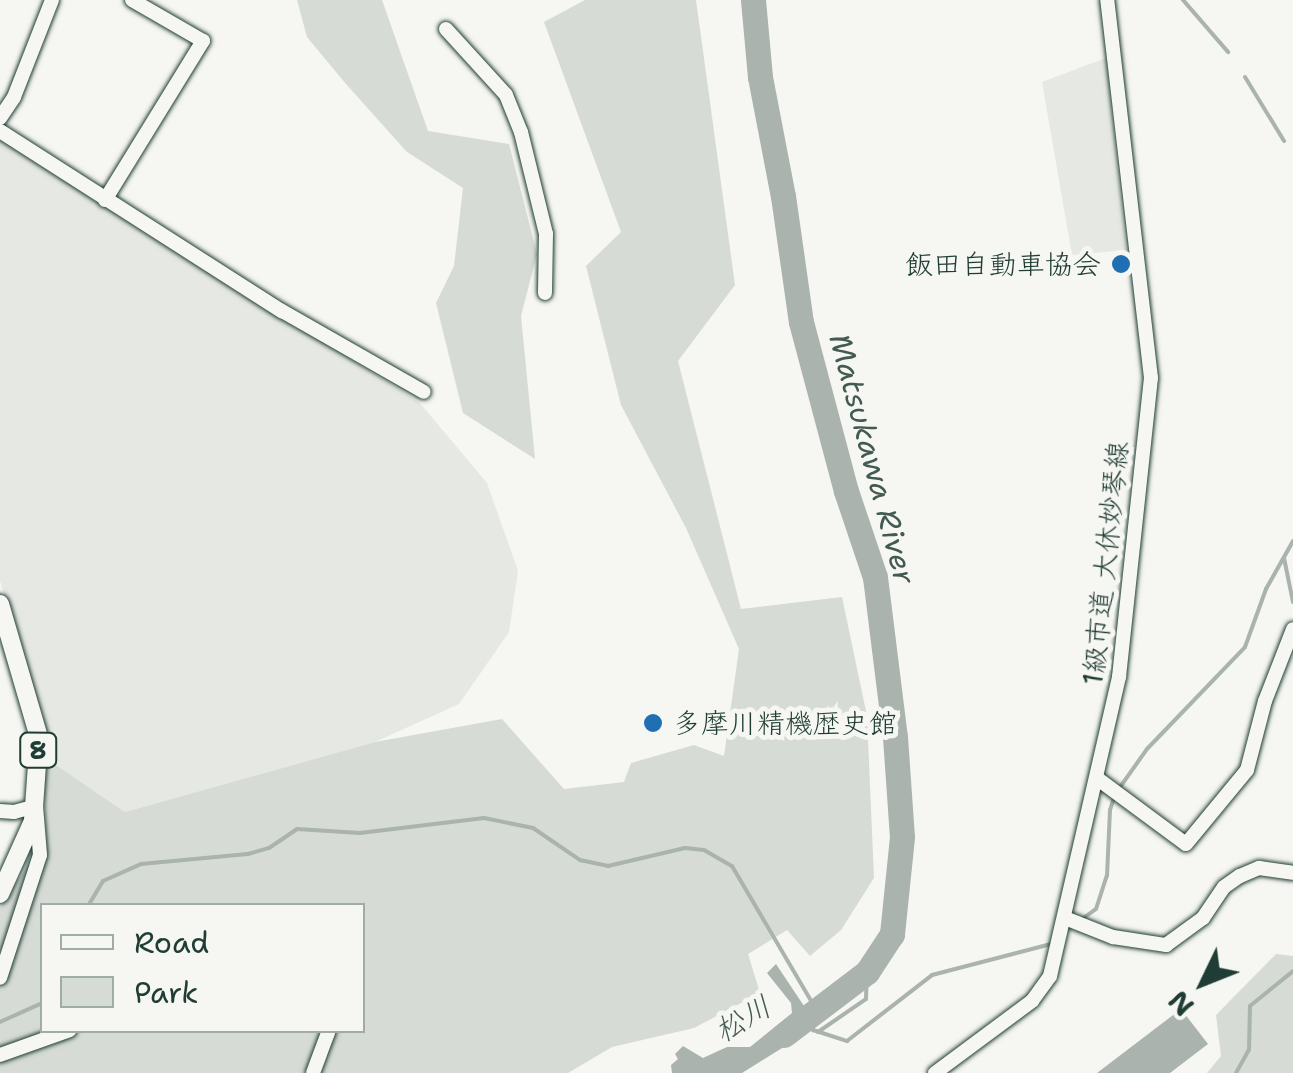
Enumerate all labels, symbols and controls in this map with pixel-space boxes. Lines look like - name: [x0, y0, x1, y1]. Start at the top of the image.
- place label: 飯田自動車協会: [905, 247, 1101, 281]
- marker: 飯田自動車協会: [1110, 253, 1132, 275]
- water label: Matsukawa River: [821, 330, 923, 588]
- street label: 1級市道 大休妙琴線: [1075, 439, 1135, 687]
- place label: 多摩川精機歴史館: [673, 706, 897, 740]
- marker: 多摩川精機歴史館: [642, 712, 664, 734]
- road number: 8: [18, 730, 58, 770]
- legend: [40, 903, 365, 1033]
- text: Road: [134, 922, 209, 963]
- north arrow: [1153, 933, 1253, 1033]
- text: Park: [134, 972, 198, 1013]
- text: N: [1160, 982, 1203, 1025]
- water label: 松川: [708, 988, 778, 1050]

